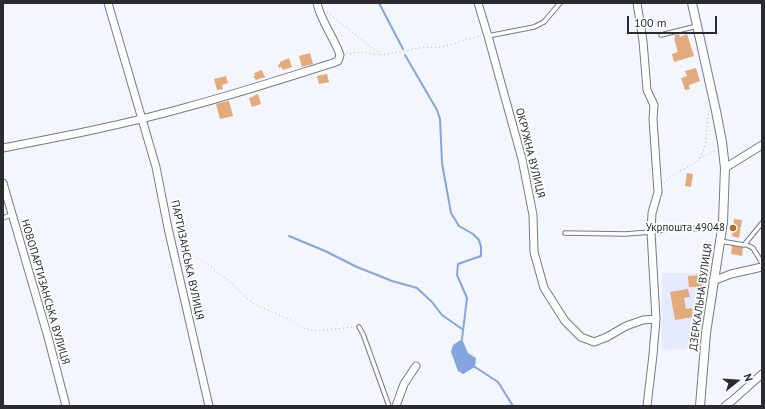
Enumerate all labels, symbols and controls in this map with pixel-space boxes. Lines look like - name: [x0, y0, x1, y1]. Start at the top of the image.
- scale bar: [629, 8, 719, 34]
- text: 100 m: [634, 15, 667, 30]
- street label: ОКРУЖНА ВУЛИЦЯ: [512, 107, 548, 199]
- street label: ПАРТИЗАНСЬКА ВУЛИЦЯ: [168, 199, 206, 321]
- street label: НОВОПАРТИЗАНСЬКА ВУЛИЦЯ: [18, 218, 72, 366]
- place label: Укрпошта 49048: [646, 221, 725, 235]
- marker: Укрпошта 49048: [728, 223, 738, 233]
- street label: ДЗЕРКАЛЬНА ВУЛИЦЯ: [687, 242, 715, 352]
- north arrow: [717, 361, 757, 401]
- text: N: [741, 372, 756, 383]

